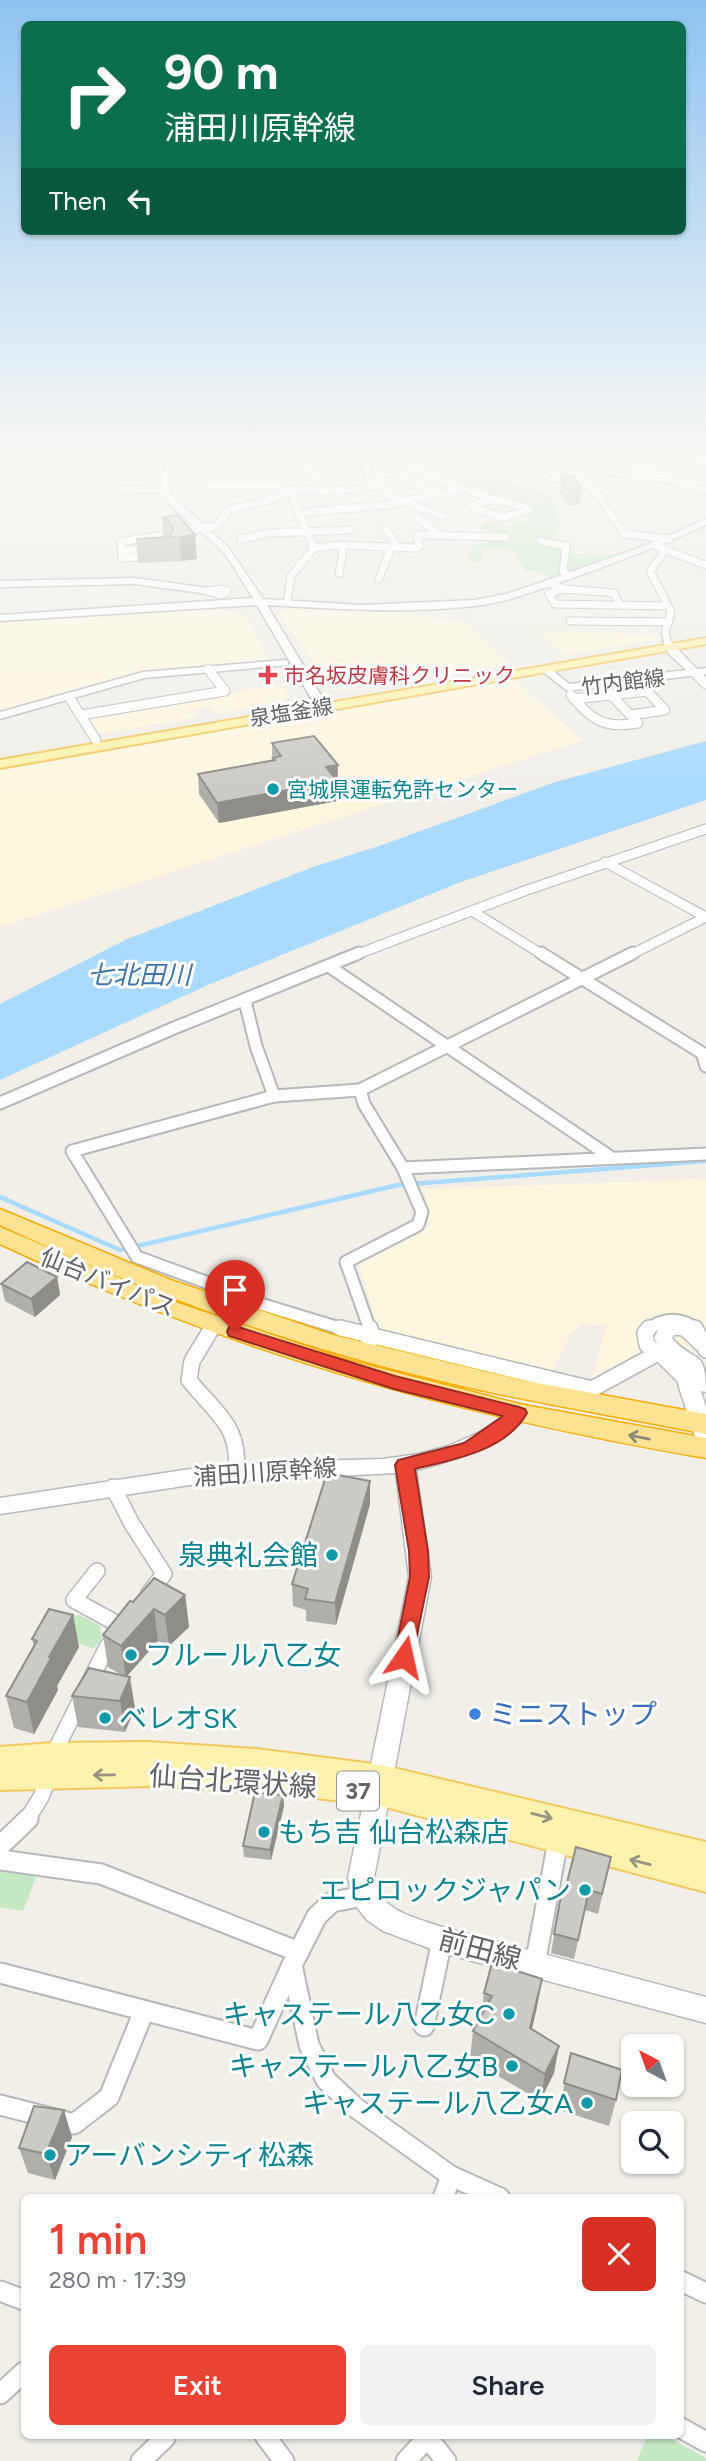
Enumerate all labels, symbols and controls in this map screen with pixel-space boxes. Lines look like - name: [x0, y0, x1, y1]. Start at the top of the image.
- text: 90 m: [164, 42, 279, 101]
- icon: right: [49, 49, 140, 140]
- text: 浦田川原幹線: [164, 109, 356, 147]
- icon: left: [121, 182, 159, 220]
- text: Then: [49, 185, 107, 217]
- place label: 市名坂皮膚科クリニック: [284, 663, 515, 688]
- street label: 竹内館線: [580, 664, 666, 700]
- marker: 市名坂皮膚科クリニック: [258, 665, 278, 685]
- street label: 泉塩釜線: [248, 693, 334, 731]
- place label: 宮城県運転免許センター: [287, 777, 518, 802]
- marker: 宮城県運転免許センター: [265, 781, 281, 797]
- water label: 七北田川: [87, 959, 194, 991]
- street label: 仙台バイパス: [36, 1242, 180, 1322]
- pin: [205, 1260, 265, 1332]
- icon: arrive: [216, 1271, 254, 1309]
- one-way arrow: [628, 1430, 651, 1444]
- street label: 浦田川原幹線: [192, 1453, 338, 1491]
- place label: 泉典礼会館: [178, 1538, 318, 1572]
- marker: 泉典礼会館: [324, 1547, 340, 1563]
- position arrow: [367, 1620, 441, 1694]
- place label: フルール八乙女: [145, 1638, 341, 1672]
- marker: フルール八乙女: [123, 1647, 139, 1663]
- place label: ミニストップ: [489, 1697, 657, 1731]
- place label: ベレオSK: [119, 1701, 237, 1735]
- marker: ミニストップ: [467, 1706, 483, 1722]
- marker: ベレオSK: [97, 1710, 113, 1726]
- street label: 仙台北環状線: [148, 1758, 318, 1804]
- one-way arrow: [92, 1768, 115, 1782]
- road number: 37: [337, 1772, 379, 1811]
- one-way arrow: [531, 1810, 553, 1823]
- place label: もち吉 仙台松森店: [278, 1815, 509, 1849]
- marker: もち吉 仙台松森店: [256, 1824, 272, 1840]
- one-way arrow: [629, 1855, 652, 1868]
- place label: エピロックジャパン: [319, 1873, 571, 1907]
- marker: エピロックジャパン: [577, 1882, 593, 1898]
- street label: 前田線: [435, 1922, 525, 1976]
- place label: キャステール八乙女C: [223, 1997, 495, 2031]
- marker: キャステール八乙女C: [501, 2006, 517, 2022]
- north arrow: [621, 2034, 684, 2096]
- map controls: [621, 2034, 684, 2174]
- place label: キャステール八乙女B: [229, 2049, 498, 2083]
- marker: キャステール八乙女B: [504, 2058, 520, 2074]
- place label: キャステール八乙女A: [302, 2086, 573, 2120]
- marker: キャステール八乙女A: [579, 2095, 595, 2111]
- button: search: [621, 2111, 684, 2174]
- place label: アーバンシティ松森: [64, 2138, 314, 2172]
- marker: アーバンシティ松森: [42, 2147, 58, 2163]
- text: 1 min: [49, 2214, 147, 2265]
- button: close: [582, 2217, 656, 2291]
- text: 280 m · 17:39: [49, 2266, 186, 2294]
- button: Exit: [49, 2345, 346, 2425]
- button: Share: [360, 2345, 656, 2425]

